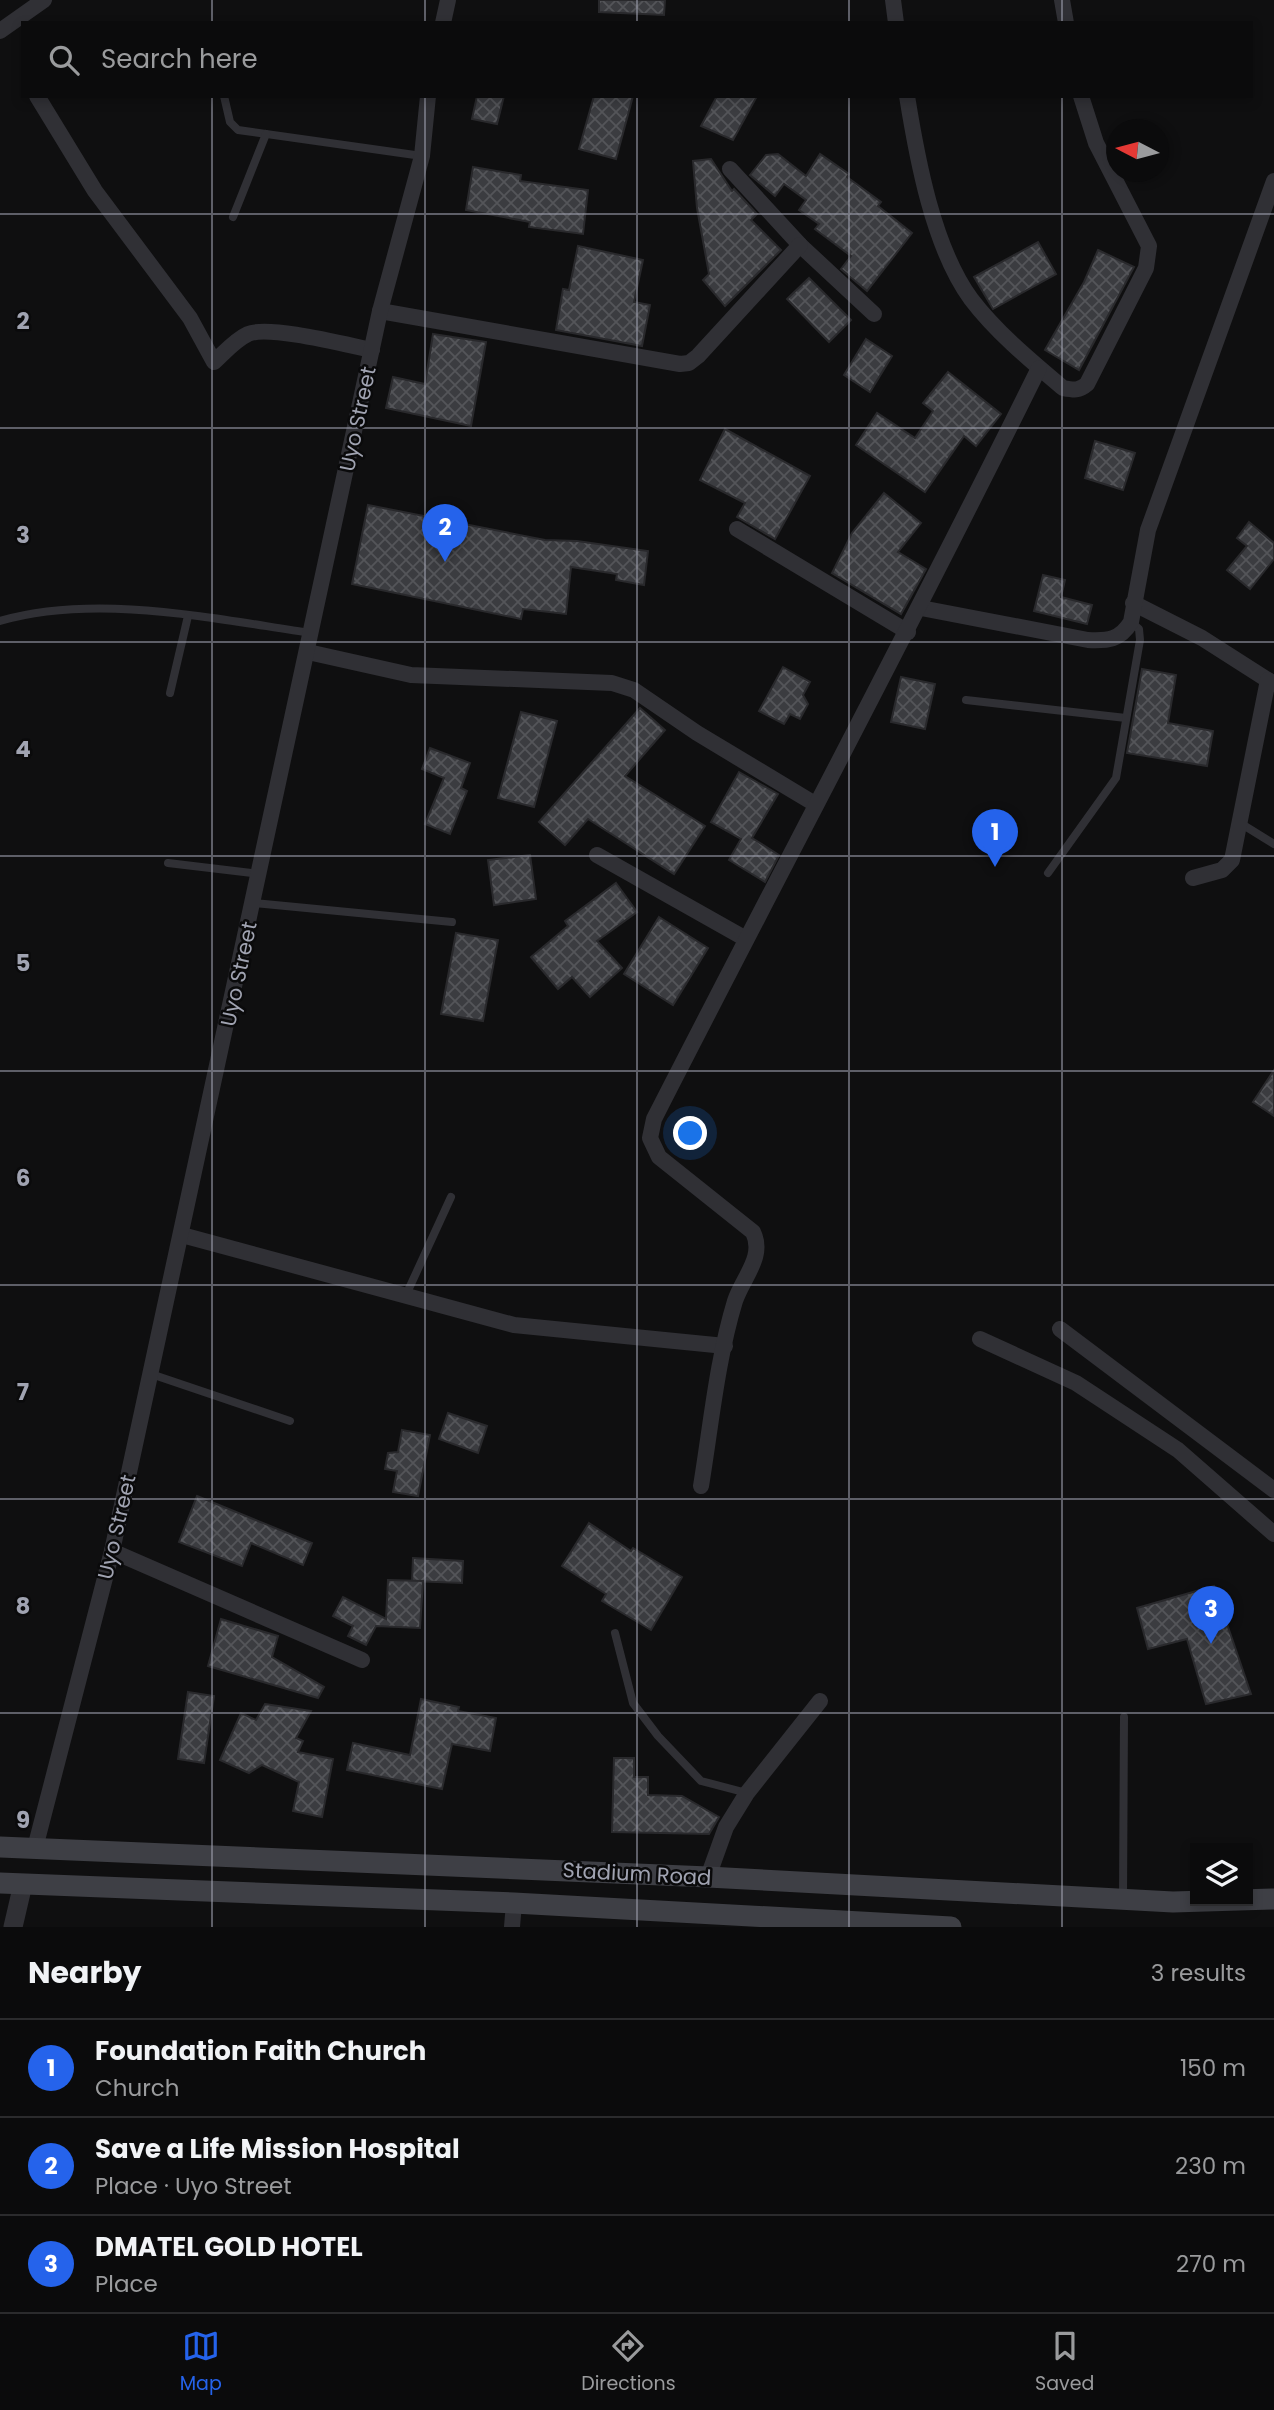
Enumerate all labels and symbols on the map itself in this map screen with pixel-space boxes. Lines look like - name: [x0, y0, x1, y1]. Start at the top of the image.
- north arrow: [1106, 119, 1169, 182]
- text: 2: [16, 305, 30, 337]
- street label: Uyo Street: [332, 364, 383, 474]
- pin: 2: [422, 504, 468, 562]
- text: 3: [16, 519, 30, 551]
- text: 4: [15, 733, 31, 765]
- pin: 1: [972, 809, 1018, 867]
- street label: Uyo Street: [213, 919, 264, 1029]
- text: 5: [16, 947, 30, 979]
- your location: [673, 1116, 707, 1150]
- text: 6: [16, 1162, 30, 1194]
- text: 7: [17, 1376, 29, 1408]
- street label: Uyo Street: [90, 1472, 143, 1582]
- pin: 3: [1188, 1586, 1234, 1644]
- text: 8: [16, 1590, 30, 1622]
- text: 9: [16, 1804, 30, 1836]
- street label: Stadium Road: [562, 1855, 712, 1892]

